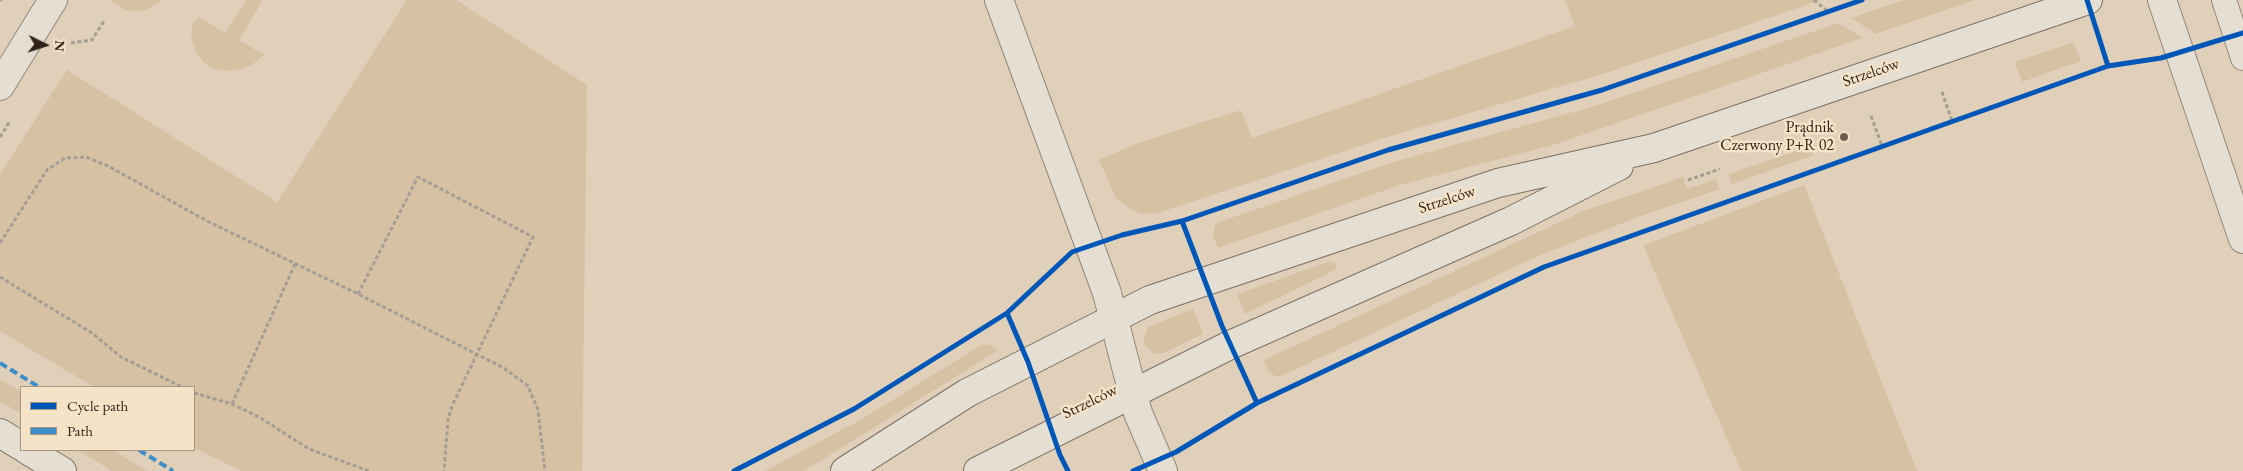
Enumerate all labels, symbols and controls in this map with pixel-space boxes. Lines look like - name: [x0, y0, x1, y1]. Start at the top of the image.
- north arrow: [20, 20, 70, 70]
- text: N: [51, 40, 69, 52]
- street label: Strzelców: [1840, 54, 1902, 92]
- place label: Prądnik Czerwony P+R 02: [1720, 118, 1834, 156]
- marker: Prądnik Czerwony P+R 02: [1838, 131, 1850, 143]
- street label: Strzelców: [1416, 182, 1478, 218]
- street label: Strzelców: [1059, 380, 1121, 424]
- legend: [20, 386, 195, 451]
- text: Cycle path: [67, 396, 128, 415]
- text: Path: [67, 421, 93, 440]

